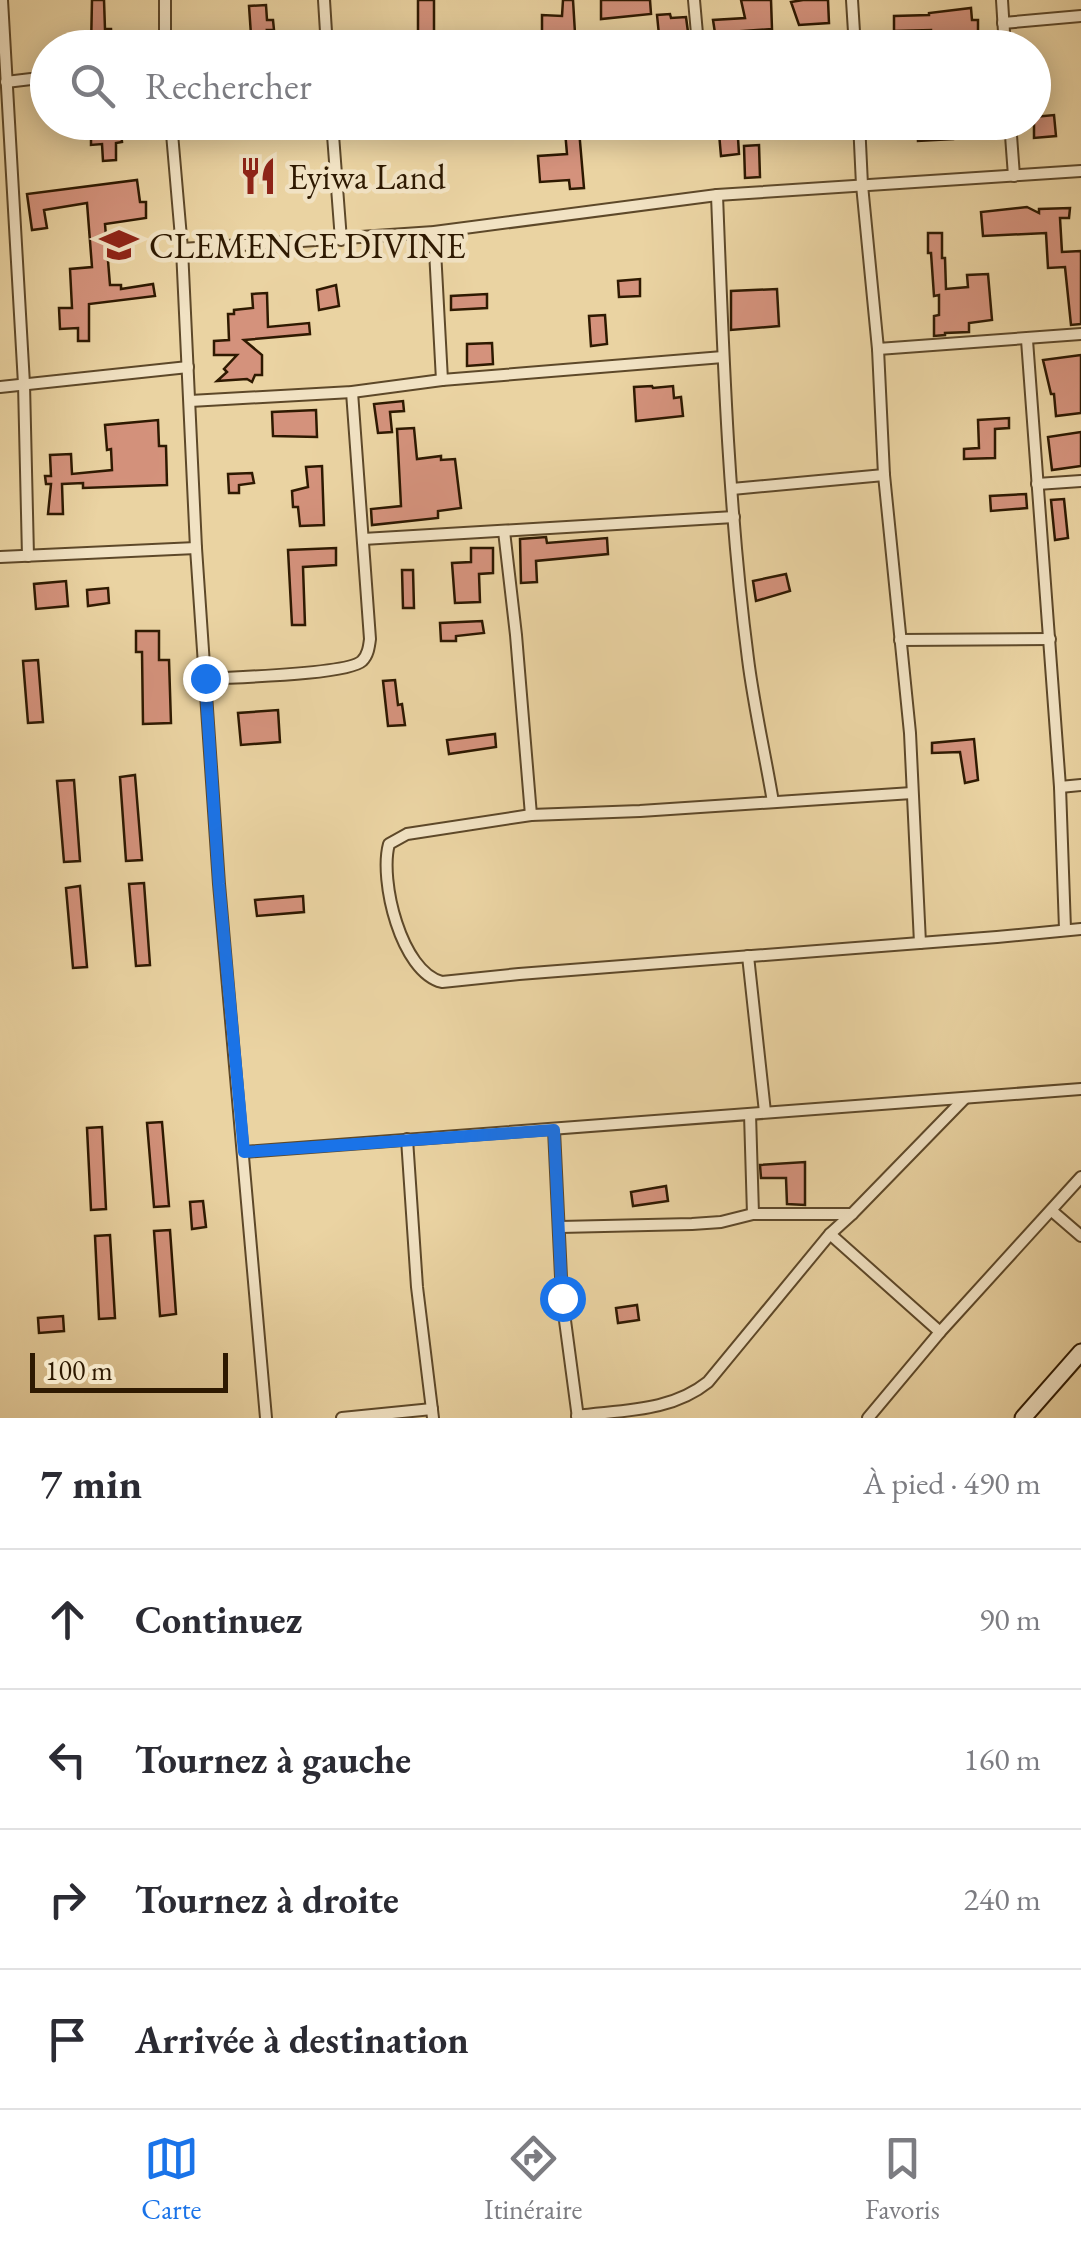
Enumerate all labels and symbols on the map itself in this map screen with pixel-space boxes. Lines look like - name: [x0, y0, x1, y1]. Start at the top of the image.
- place label: Eyiwa Land: [288, 154, 446, 199]
- restaurant icon: Eyiwa Land: [237, 155, 279, 197]
- place label: CLEMENCE DIVINE: [149, 223, 466, 268]
- school or university icon: CLEMENCE DIVINE: [98, 224, 140, 266]
- route end: [183, 656, 229, 702]
- route start: [540, 1276, 586, 1322]
- scale bar: [30, 1348, 228, 1392]

